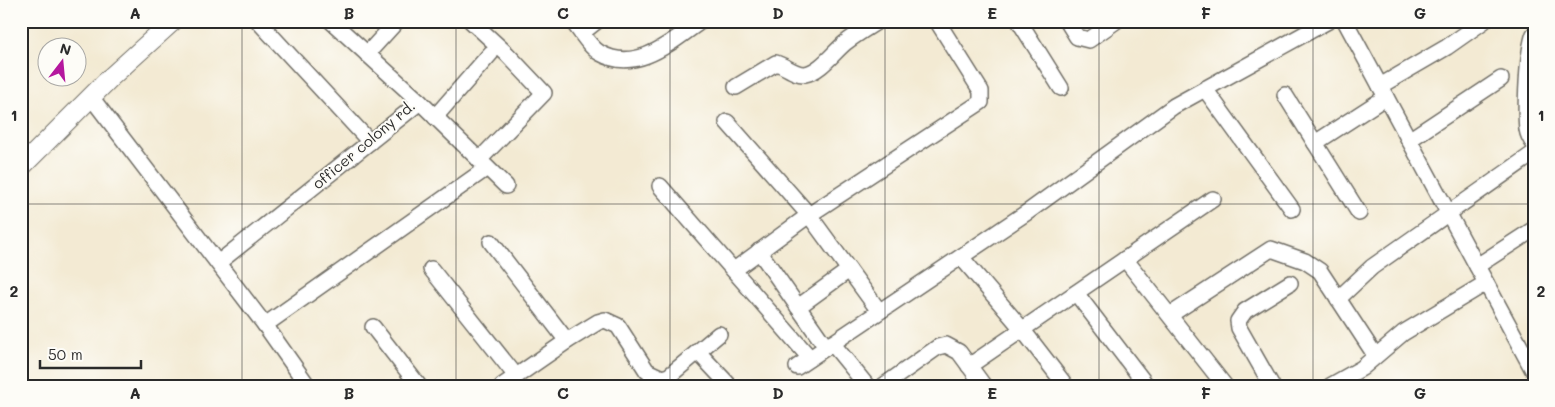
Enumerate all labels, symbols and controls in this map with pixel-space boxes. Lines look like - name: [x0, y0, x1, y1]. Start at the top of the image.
- text: A: [129, 2, 141, 23]
- text: B: [344, 2, 354, 23]
- text: C: [557, 2, 569, 23]
- text: D: [772, 2, 784, 23]
- text: E: [987, 2, 997, 23]
- text: F: [1201, 2, 1211, 23]
- text: G: [1414, 2, 1426, 23]
- north arrow: [38, 38, 88, 88]
- text: N: [58, 38, 73, 60]
- street label: officer colony rd.: [308, 95, 419, 193]
- text: 1: [10, 104, 18, 125]
- text: 1: [1537, 104, 1545, 125]
- text: 2: [10, 280, 19, 301]
- text: 2: [1537, 280, 1546, 301]
- scale bar: [40, 337, 141, 369]
- text: 50 m: [48, 344, 83, 364]
- text: A: [129, 382, 141, 403]
- text: B: [344, 382, 354, 403]
- text: C: [557, 382, 569, 403]
- text: D: [772, 382, 784, 403]
- text: E: [987, 382, 997, 403]
- text: F: [1201, 382, 1211, 403]
- text: G: [1414, 382, 1426, 403]

